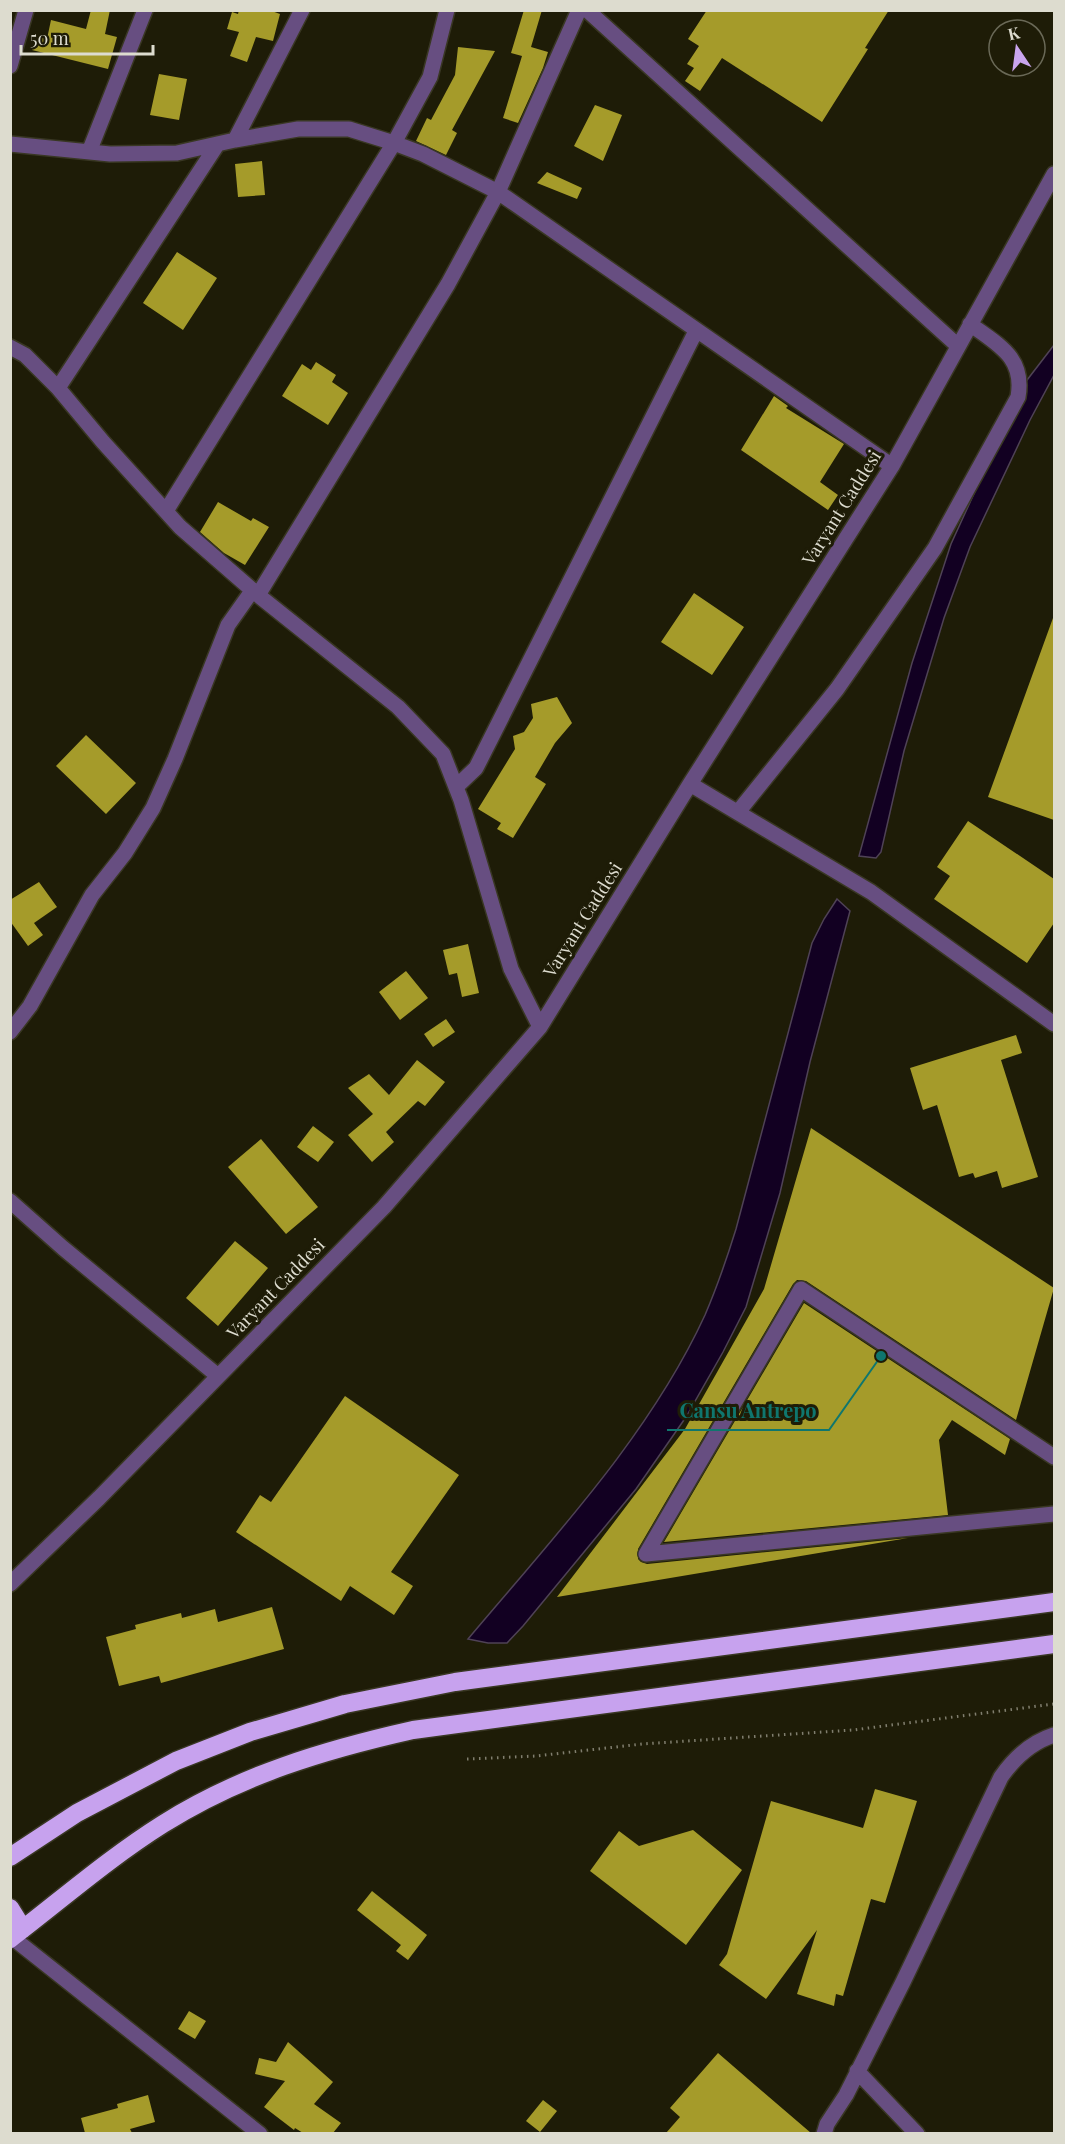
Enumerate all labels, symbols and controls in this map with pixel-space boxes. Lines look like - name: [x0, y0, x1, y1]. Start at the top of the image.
- scale bar: [21, 18, 153, 56]
- north arrow: [987, 18, 1047, 78]
- text: K: [1006, 21, 1022, 44]
- text: 50 m: [30, 26, 69, 50]
- street label: Varyant Caddesi: [796, 446, 886, 570]
- street label: Varyant Caddesi: [537, 858, 627, 982]
- street label: Varyant Caddesi: [220, 1233, 329, 1345]
- callout: Cansu Antrepo: [667, 1392, 829, 1430]
- text: Cansu Antrepo: [679, 1396, 817, 1423]

